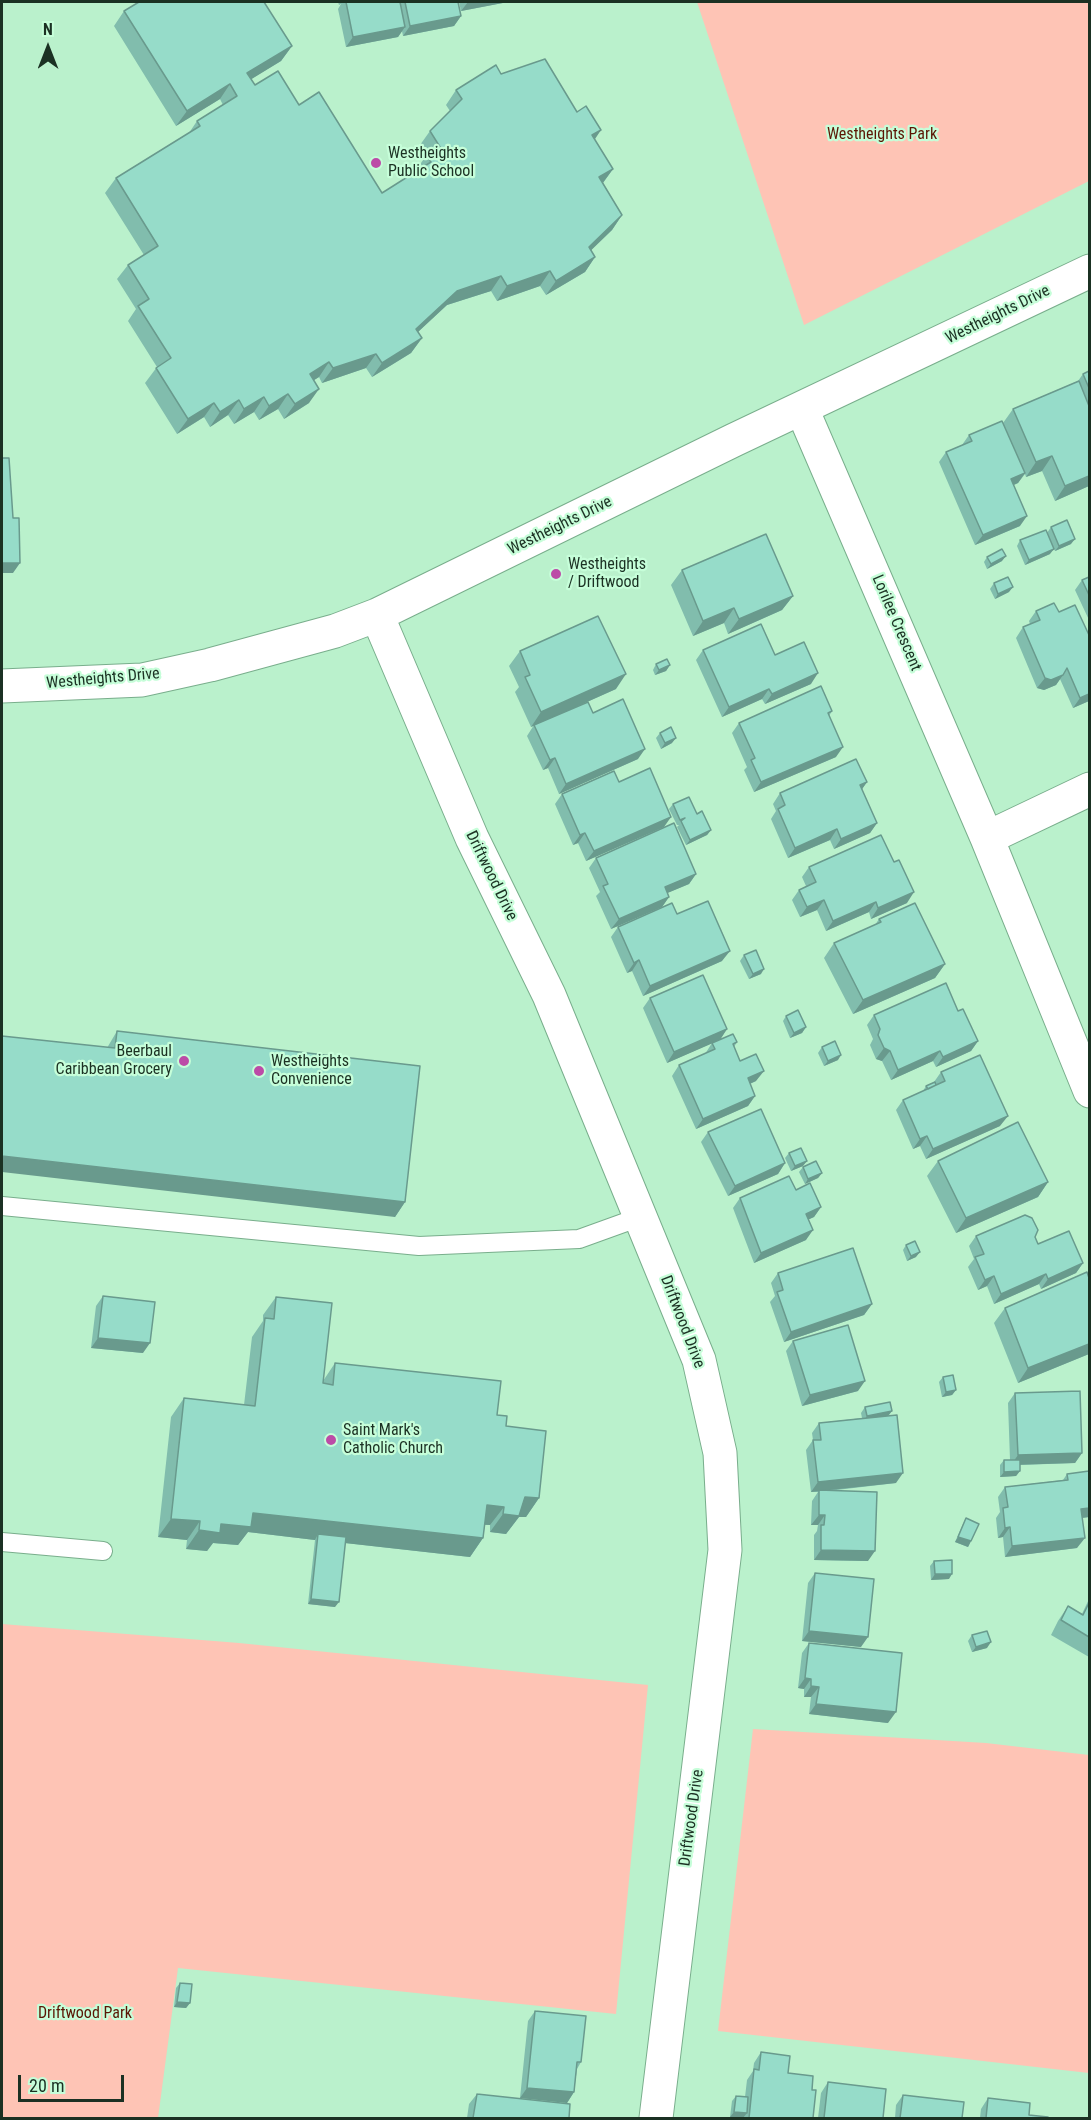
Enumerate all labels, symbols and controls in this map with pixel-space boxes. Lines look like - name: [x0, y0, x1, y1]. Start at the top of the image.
- north arrow: [18, 18, 78, 78]
- text: N: [43, 20, 53, 39]
- park label: Westheights Park: [827, 125, 937, 145]
- place label: Westheights Public School: [388, 144, 474, 182]
- marker: Westheights Public School: [369, 156, 383, 170]
- street label: Westheights Drive: [943, 281, 1053, 349]
- street label: Westheights Drive: [505, 492, 615, 560]
- place label: Westheights / Driftwood: [568, 555, 646, 593]
- marker: Westheights / Driftwood: [549, 567, 563, 581]
- street label: Lorilee Crescent: [867, 572, 925, 674]
- street label: Westheights Drive: [46, 664, 160, 694]
- street label: Driftwood Drive: [461, 828, 521, 924]
- place label: Beerbaul Caribbean Grocery: [56, 1042, 172, 1080]
- place label: Westheights Convenience: [271, 1052, 352, 1090]
- marker: Beerbaul Caribbean Grocery: [177, 1054, 191, 1068]
- marker: Westheights Convenience: [252, 1064, 266, 1078]
- street label: Driftwood Drive: [656, 1273, 708, 1371]
- place label: Saint Mark's Catholic Church: [343, 1421, 443, 1459]
- marker: Saint Mark's Catholic Church: [324, 1433, 338, 1447]
- street label: Driftwood Drive: [676, 1768, 708, 1868]
- park label: Driftwood Park: [38, 2004, 132, 2024]
- scale bar: [21, 2063, 128, 2101]
- text: 20 m: [29, 2075, 64, 2096]

